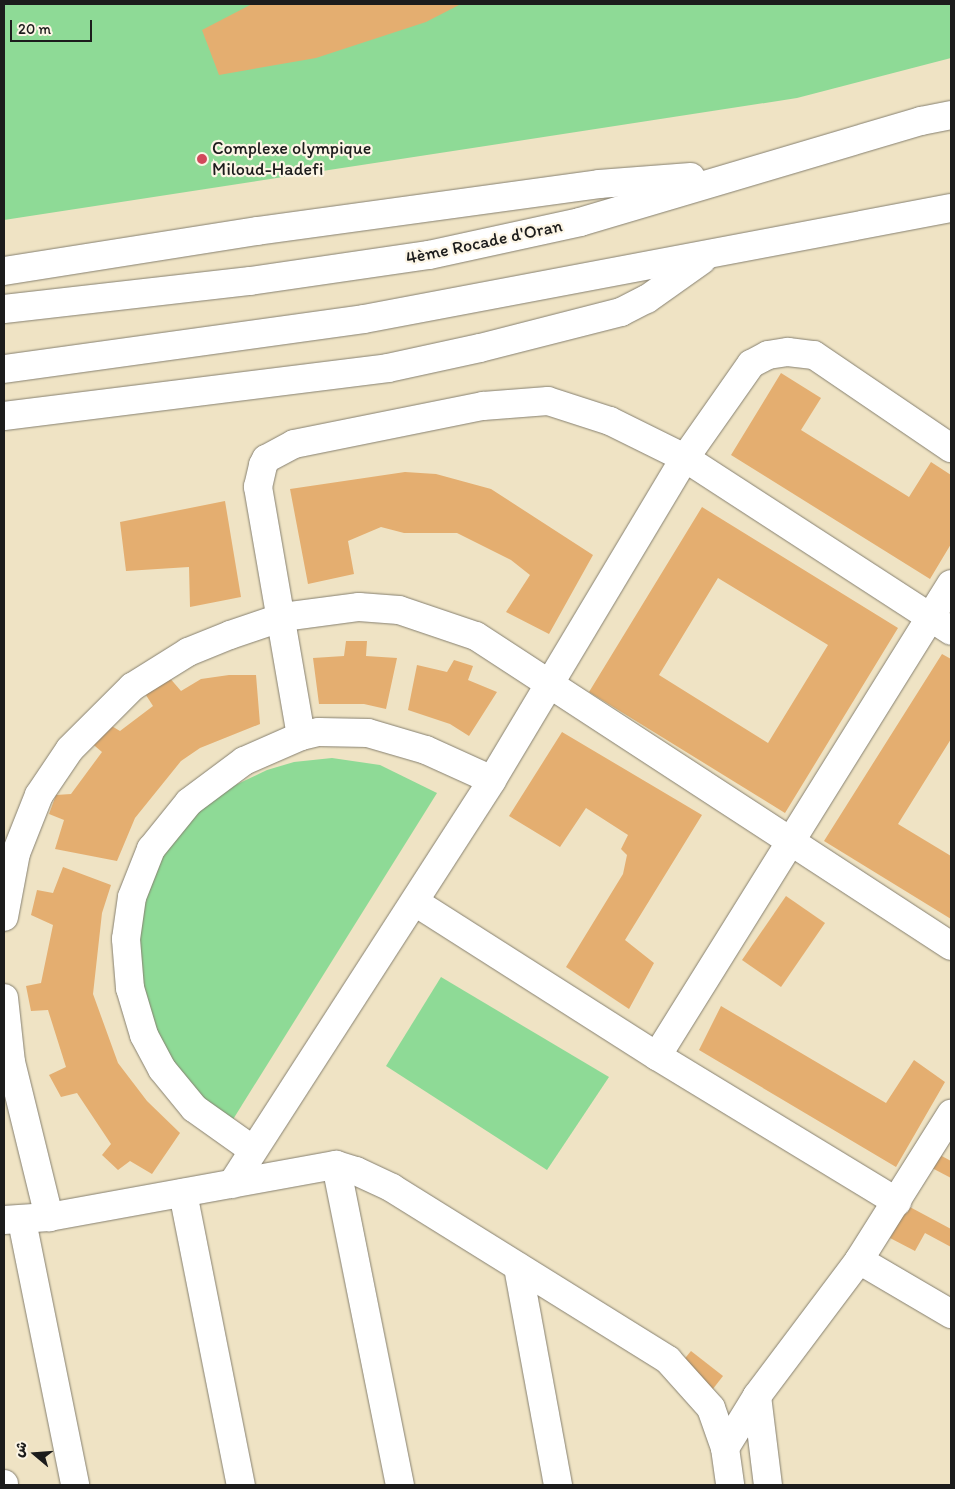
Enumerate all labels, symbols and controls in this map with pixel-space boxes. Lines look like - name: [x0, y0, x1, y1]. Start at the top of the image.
- scale bar: [12, 10, 95, 42]
- text: 20 m: [18, 20, 51, 38]
- place label: Complexe olympique Miloud-Hadefi: [212, 138, 372, 180]
- marker: Complexe olympique Miloud-Hadefi: [196, 153, 208, 165]
- street label: 4ème Rocade d'Oran: [404, 215, 564, 269]
- north arrow: [10, 1429, 60, 1479]
- text: ش: [10, 1439, 31, 1459]

